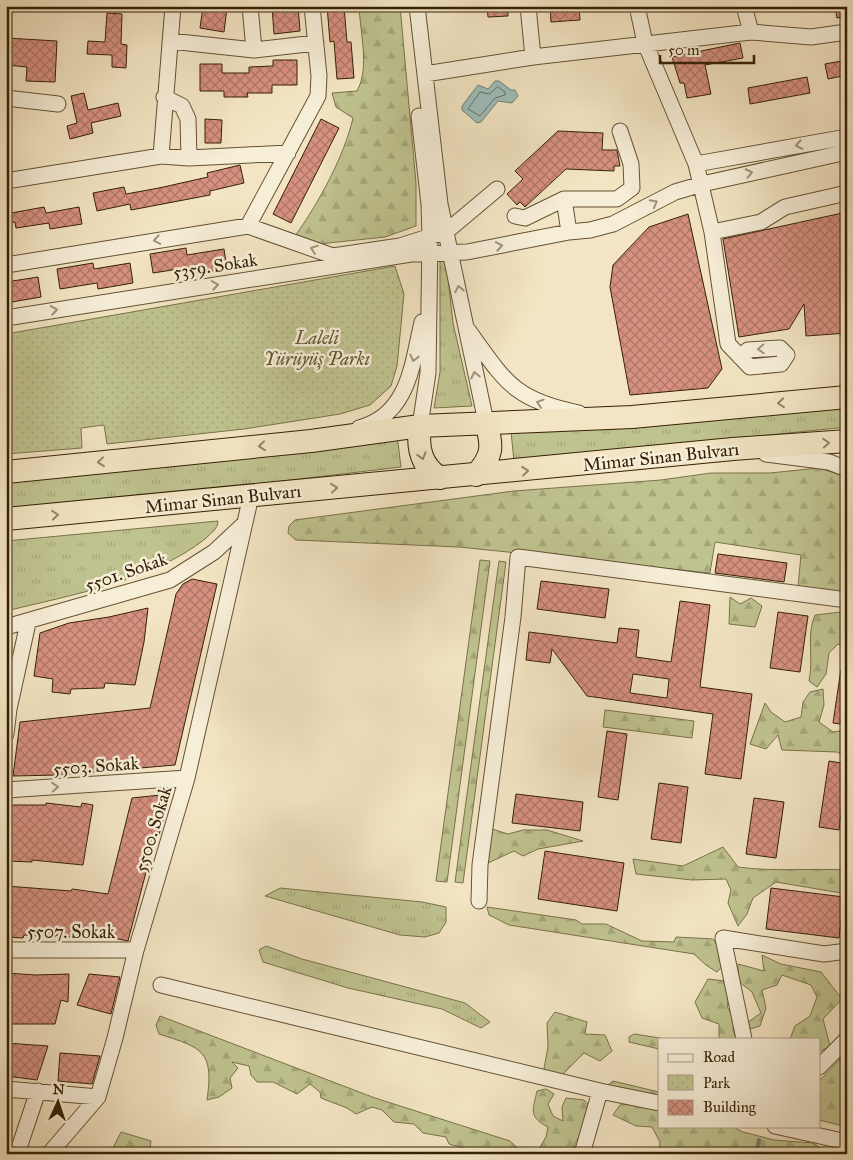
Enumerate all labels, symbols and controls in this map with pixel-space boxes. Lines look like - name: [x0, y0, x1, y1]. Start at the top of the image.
- scale bar: [660, 32, 754, 64]
- text: 50 m: [668, 41, 700, 59]
- one-way arrow: [794, 140, 803, 150]
- one-way arrow: [745, 169, 754, 179]
- one-way arrow: [649, 199, 658, 209]
- one-way arrow: [153, 234, 161, 244]
- one-way arrow: [495, 241, 503, 251]
- one-way arrow: [311, 245, 319, 255]
- street label: 5359. Sokak: [171, 248, 259, 284]
- one-way arrow: [211, 280, 219, 291]
- one-way arrow: [454, 285, 465, 294]
- one-way arrow: [51, 305, 59, 316]
- park label: Laleli Yürüyüş Parkı: [264, 327, 370, 370]
- one-way arrow: [757, 344, 765, 355]
- one-way arrow: [409, 354, 420, 363]
- one-way arrow: [471, 370, 481, 379]
- one-way arrow: [776, 397, 784, 408]
- one-way arrow: [537, 398, 545, 408]
- one-way arrow: [822, 437, 830, 448]
- street label: Mimar Sinan Bulvarı: [582, 438, 740, 476]
- one-way arrow: [258, 440, 266, 451]
- one-way arrow: [416, 451, 427, 460]
- one-way arrow: [96, 457, 104, 468]
- one-way arrow: [521, 466, 529, 477]
- street label: Mimar Sinan Bulvarı: [144, 480, 302, 518]
- one-way arrow: [331, 483, 339, 494]
- one-way arrow: [51, 510, 59, 521]
- street label: 5501. Sokak: [82, 547, 171, 596]
- street label: 5503. Sokak: [52, 752, 140, 780]
- one-way arrow: [51, 782, 59, 793]
- street label: 5500. Sokak: [129, 783, 177, 875]
- street label: 5507. Sokak: [27, 921, 116, 943]
- legend: [658, 1038, 820, 1128]
- text: Road: [703, 1048, 735, 1066]
- text: Park: [703, 1074, 730, 1092]
- north arrow: [32, 1078, 82, 1128]
- text: N: [52, 1081, 65, 1098]
- text: Building: [703, 1098, 757, 1116]

